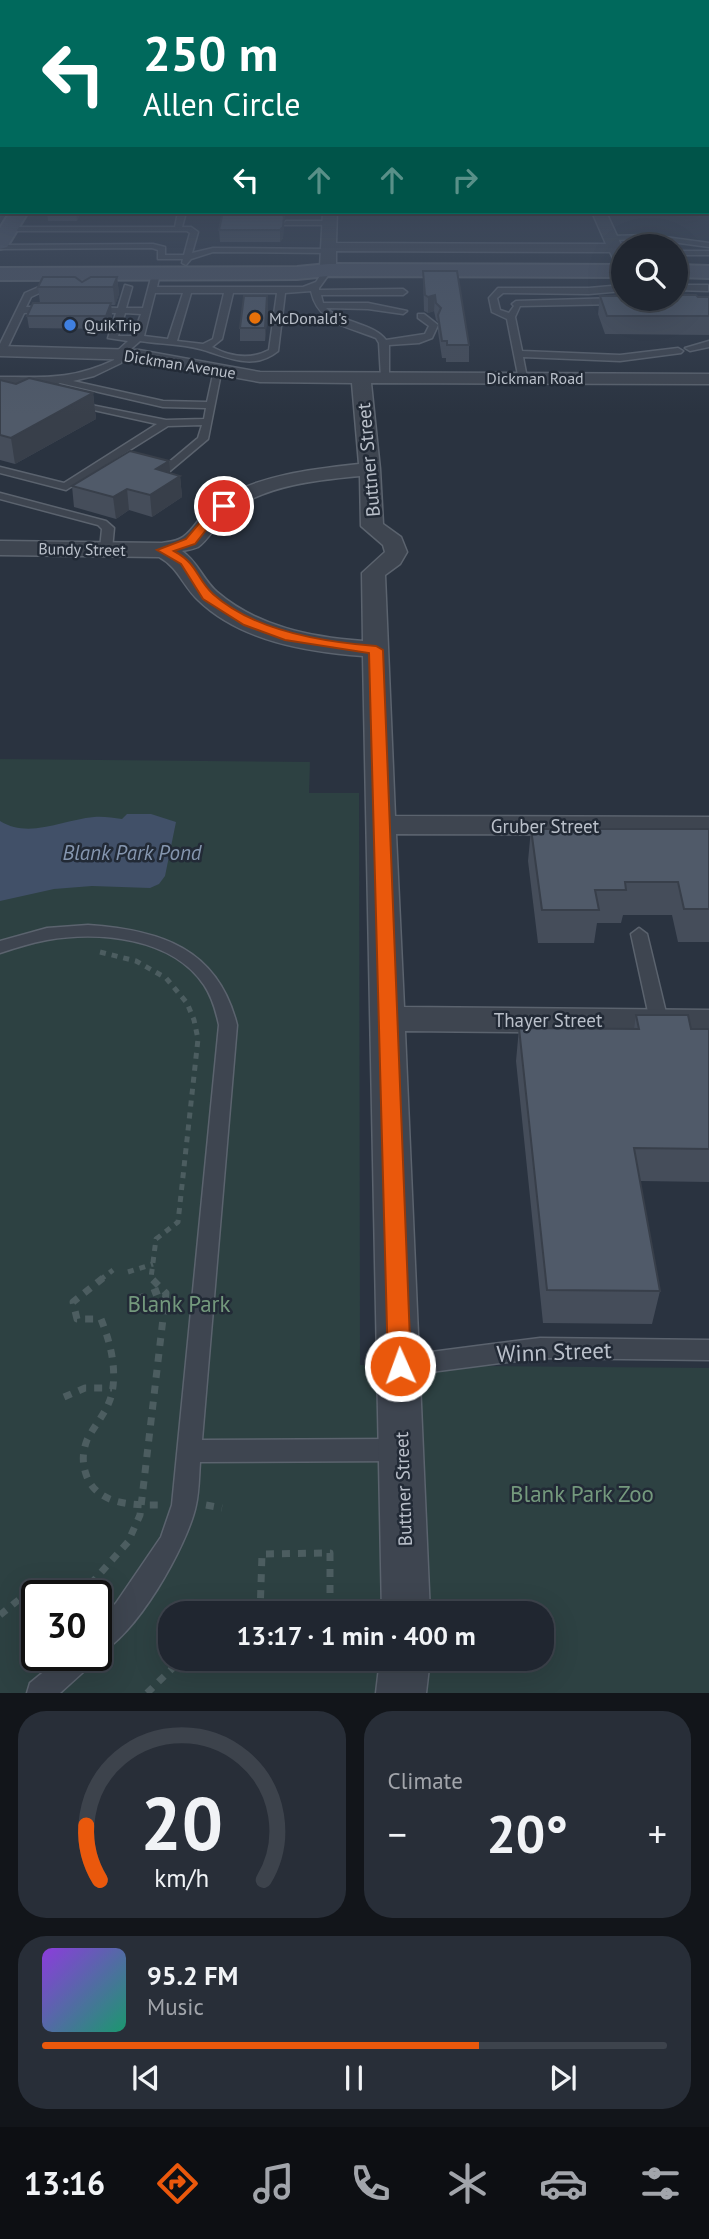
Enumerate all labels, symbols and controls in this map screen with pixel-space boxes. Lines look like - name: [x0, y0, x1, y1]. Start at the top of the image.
- text: 250 m: [143, 21, 278, 85]
- icon: left: [28, 28, 119, 119]
- text: Allen Circle: [143, 83, 300, 125]
- icon: left: [227, 161, 265, 199]
- icon: ahead: [300, 161, 338, 199]
- icon: ahead: [373, 161, 411, 199]
- icon: right: [446, 161, 484, 199]
- map controls: [611, 234, 688, 311]
- button: search: [611, 234, 688, 311]
- place label: McDonald's: [269, 308, 347, 328]
- marker: McDonald's: [247, 310, 263, 326]
- place label: QuikTrip: [84, 315, 141, 335]
- marker: QuikTrip: [62, 317, 78, 333]
- street label: Dickman Avenue: [123, 345, 237, 383]
- street label: Dickman Road: [486, 368, 584, 388]
- street label: Buttner Street: [351, 401, 385, 518]
- pin: [194, 476, 254, 536]
- icon: arrive: [205, 487, 243, 525]
- street label: Bundy Street: [38, 538, 126, 560]
- street label: Gruber Street: [491, 814, 600, 838]
- water label: Blank Park Pond: [62, 839, 203, 866]
- street label: Thayer Street: [494, 1008, 603, 1032]
- park label: Blank Park: [128, 1289, 230, 1318]
- position arrow: [363, 1329, 437, 1403]
- street label: Winn Street: [496, 1335, 612, 1368]
- street label: Buttner Street: [389, 1431, 417, 1547]
- park label: Blank Park Zoo: [510, 1479, 654, 1508]
- speed limit sign: 30: [21, 1580, 112, 1671]
- text: 13:17 · 1 min · 400 m: [236, 1619, 476, 1652]
- text: Climate: [388, 1766, 463, 1795]
- text: 20: [140, 1777, 223, 1871]
- text: 20°: [486, 1800, 568, 1867]
- text: −: [388, 1809, 407, 1858]
- text: +: [648, 1809, 667, 1858]
- text: km/h: [154, 1862, 209, 1894]
- text: 95.2 FM: [147, 1959, 238, 1992]
- text: Music: [147, 1992, 204, 2021]
- icon: previous: [127, 2059, 165, 2097]
- icon: pause: [335, 2059, 373, 2097]
- icon: next: [544, 2059, 582, 2097]
- icon: directions: [153, 2159, 202, 2208]
- icon: music: [249, 2159, 298, 2208]
- icon: phone: [346, 2159, 395, 2208]
- icon: climate: [443, 2159, 492, 2208]
- icon: car: [539, 2159, 588, 2208]
- icon: filters: [636, 2159, 685, 2208]
- text: 13:16: [24, 2162, 105, 2204]

